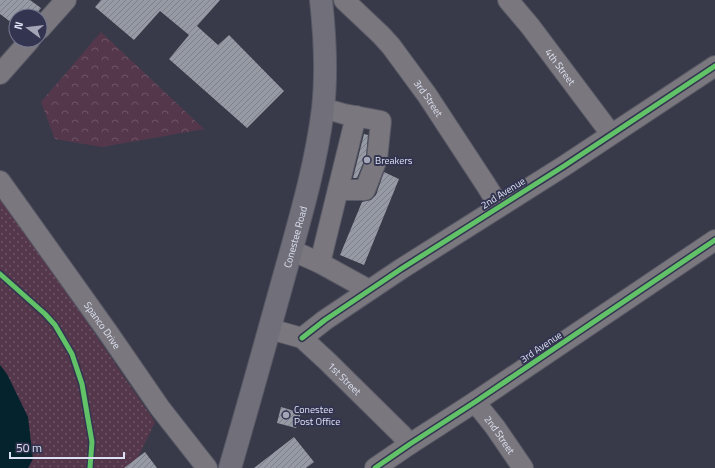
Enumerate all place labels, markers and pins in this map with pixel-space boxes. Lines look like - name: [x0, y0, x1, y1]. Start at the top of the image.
- place label: Breakers: [375, 153, 413, 168]
- marker: Breakers: [362, 155, 372, 165]
- place label: Conestee Post Office: [294, 402, 340, 429]
- marker: Conestee Post Office: [281, 410, 291, 420]

